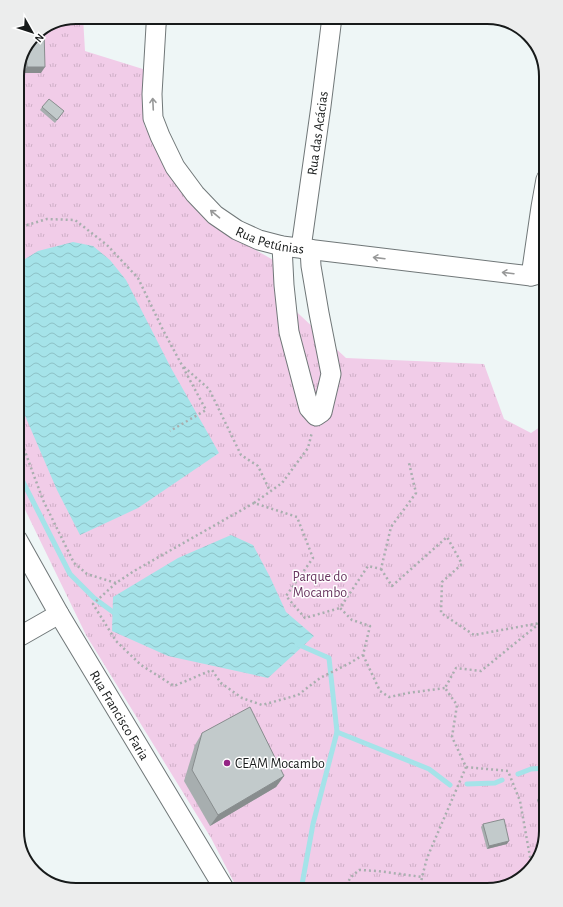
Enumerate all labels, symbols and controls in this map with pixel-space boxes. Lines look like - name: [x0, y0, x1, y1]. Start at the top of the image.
- north arrow: [12, 12, 52, 52]
- text: N: [33, 32, 46, 44]
- street label: Rua das Acácias: [305, 90, 331, 176]
- one-way arrow: [149, 98, 156, 111]
- one-way arrow: [210, 210, 221, 219]
- street label: Rua Petúnias: [233, 224, 305, 257]
- one-way arrow: [373, 254, 386, 261]
- one-way arrow: [502, 269, 515, 277]
- park label: Parque do Mocambo: [293, 570, 348, 600]
- street label: Rua Francisco Faria: [87, 668, 152, 763]
- place label: CEAM Mocambo: [235, 757, 325, 771]
- marker: CEAM Mocambo: [222, 758, 232, 768]

